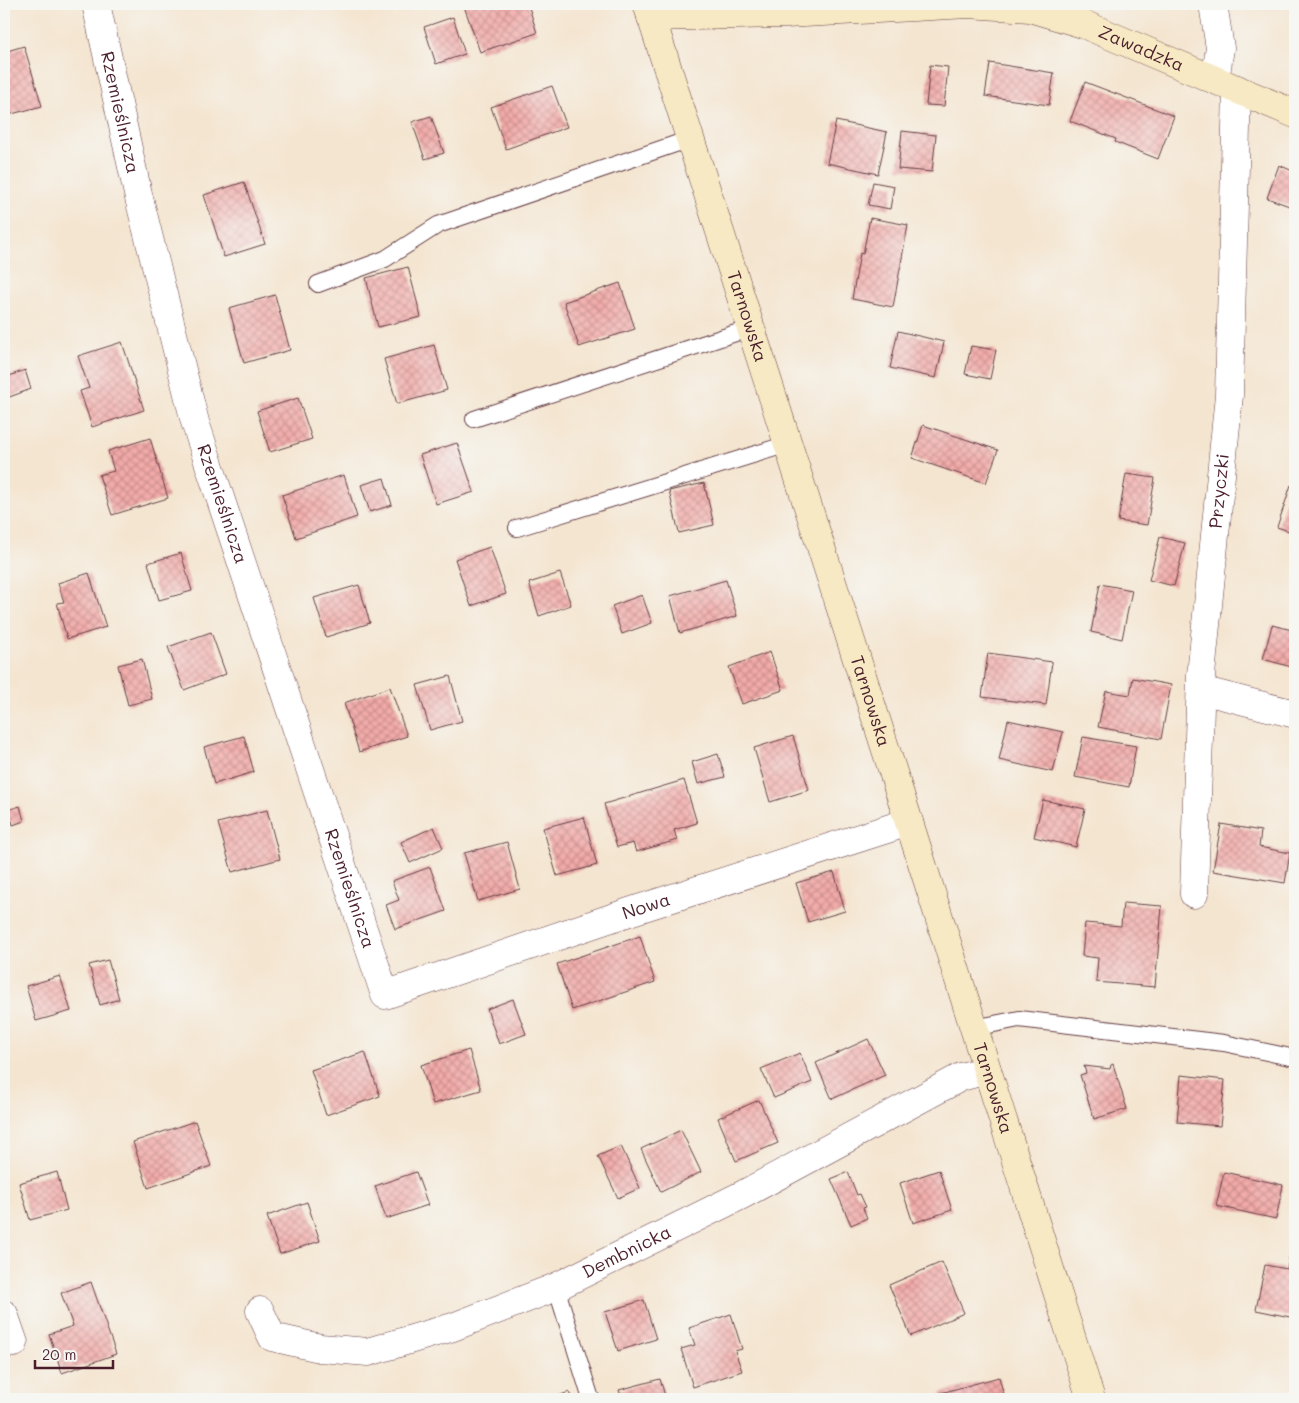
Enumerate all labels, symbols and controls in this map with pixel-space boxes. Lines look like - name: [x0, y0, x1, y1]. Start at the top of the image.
- street label: Zawadzka: [1095, 19, 1188, 77]
- street label: Rzemieślnicza: [96, 49, 146, 175]
- street label: Tarnowska: [722, 267, 774, 365]
- street label: Rzemieślnicza: [192, 441, 254, 566]
- street label: Przyczki: [1203, 452, 1234, 530]
- street label: Tarnowska: [845, 652, 897, 749]
- street label: Rzemieślnicza: [320, 825, 382, 951]
- street label: Nowa: [619, 887, 673, 925]
- street label: Tarnowska: [968, 1039, 1020, 1136]
- street label: Dembnicka: [578, 1219, 675, 1283]
- scale bar: [35, 1338, 112, 1370]
- text: 20 m: [42, 1344, 76, 1364]

